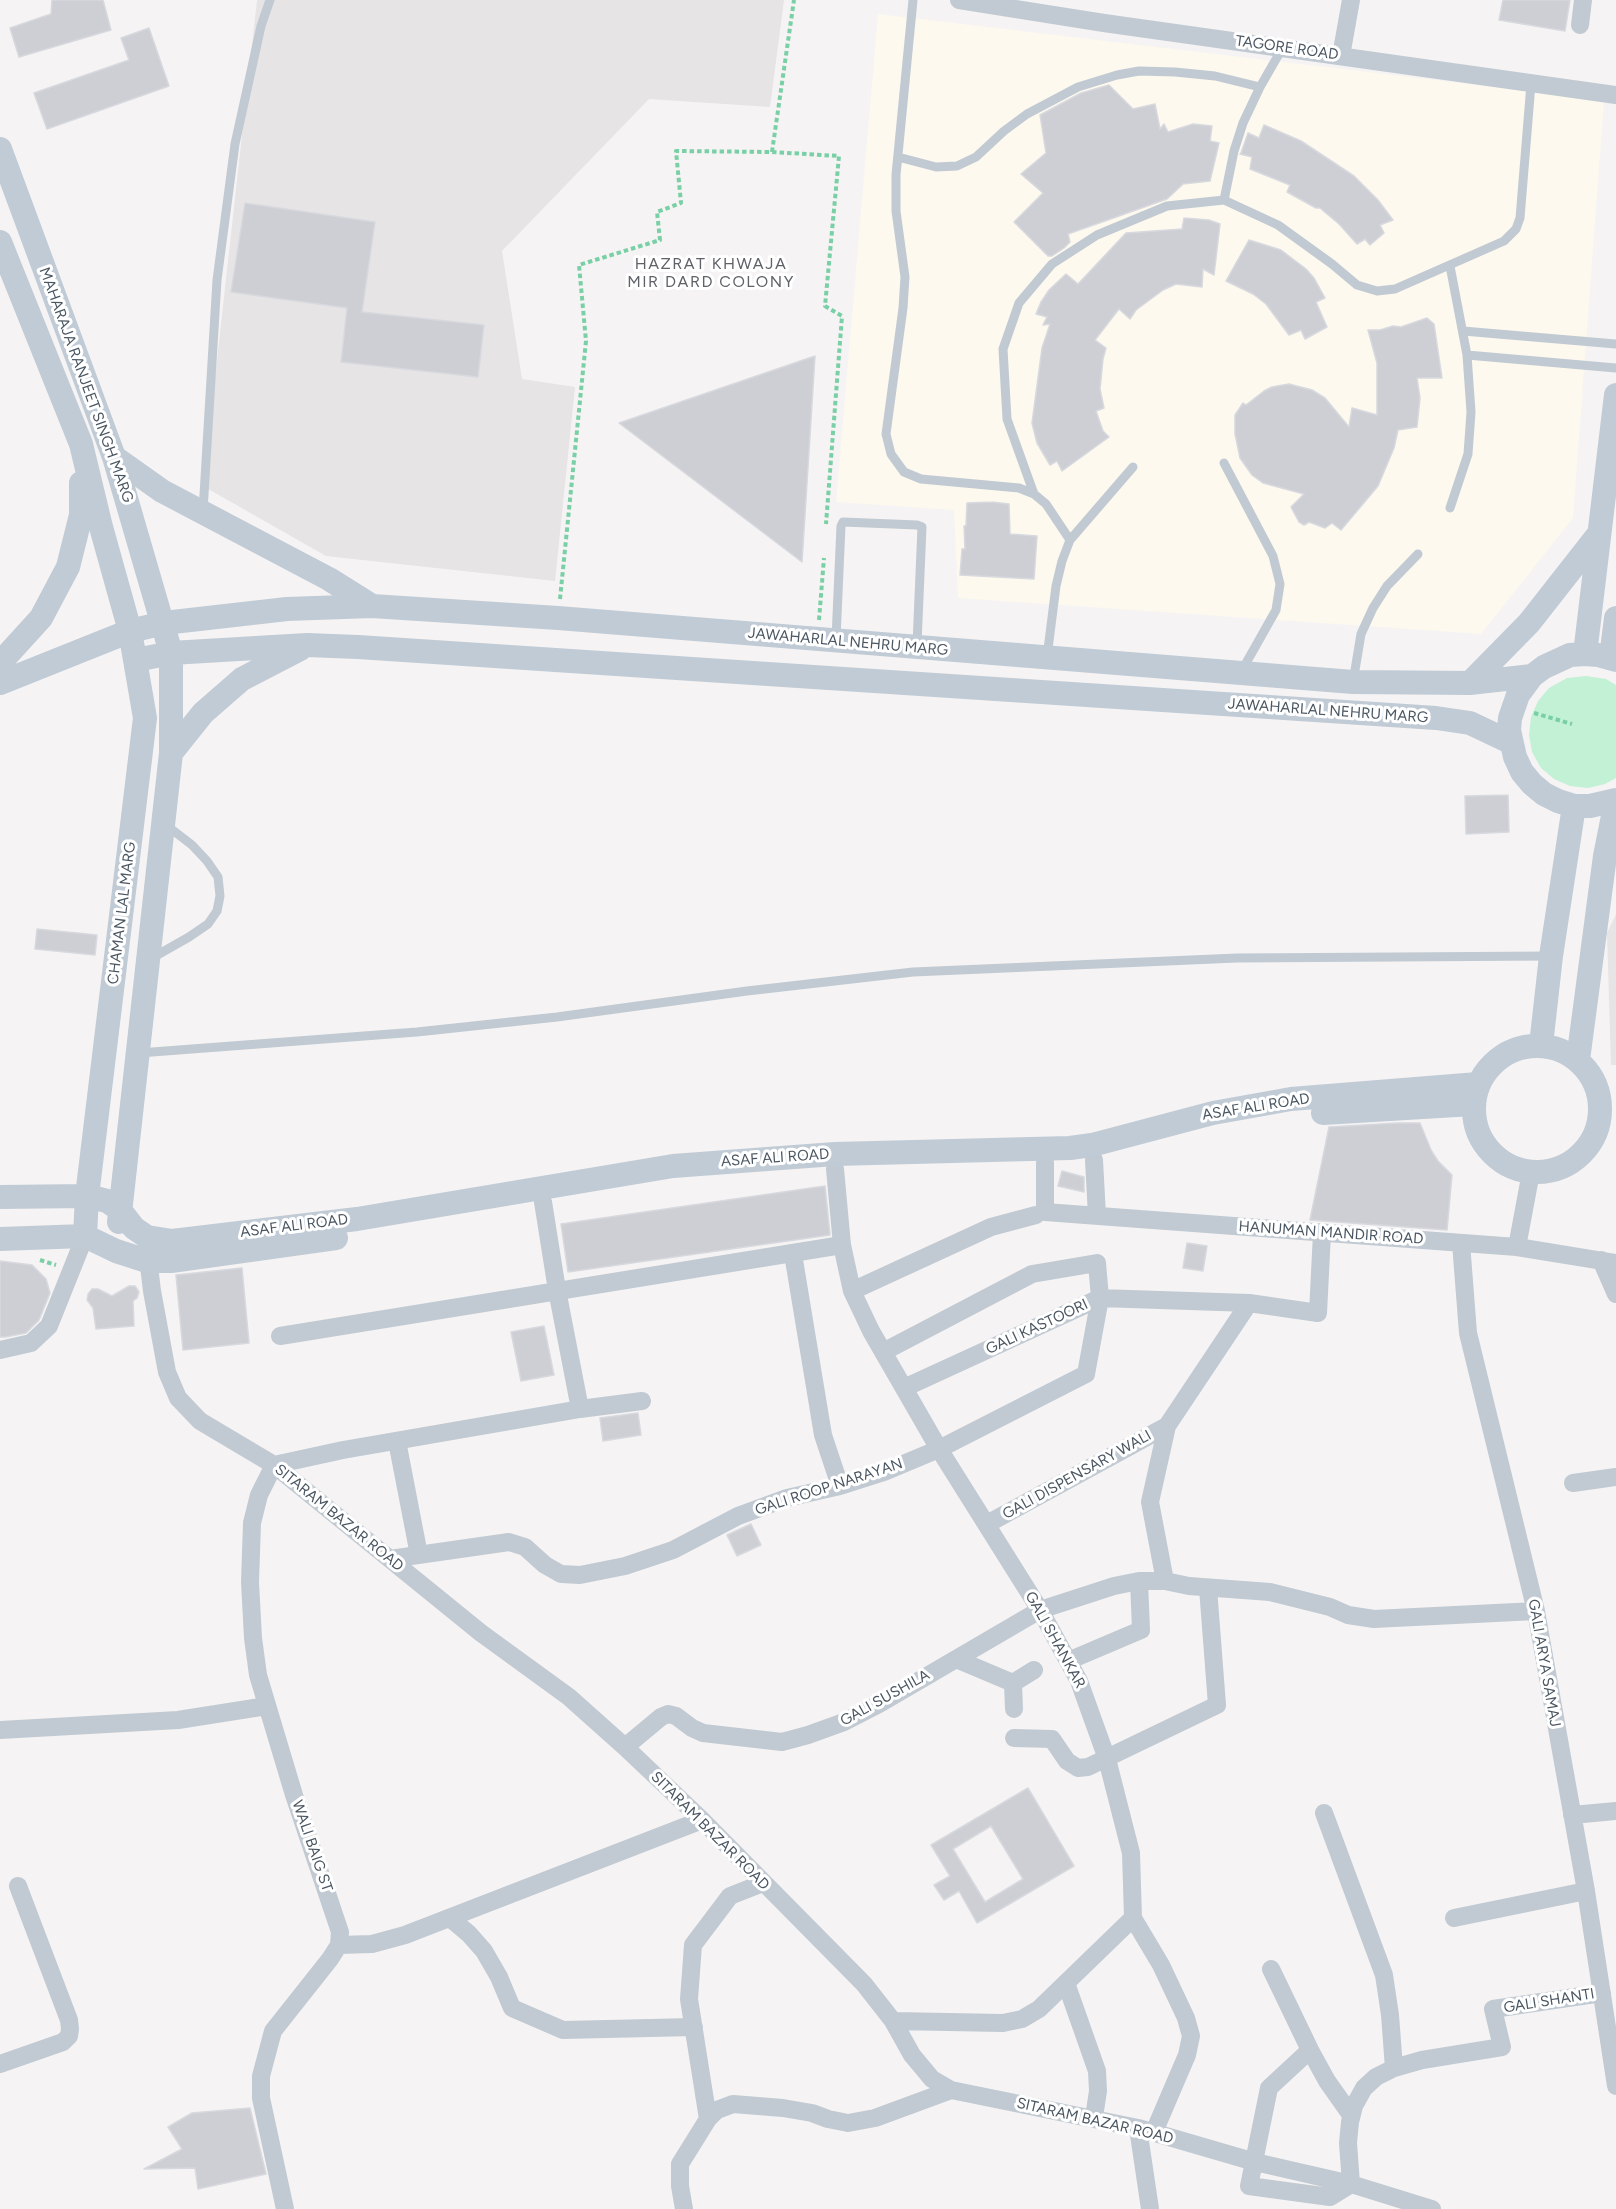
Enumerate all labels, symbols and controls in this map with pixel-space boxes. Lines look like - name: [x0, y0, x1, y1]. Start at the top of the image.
- street label: TAGORE ROAD: [1234, 32, 1340, 64]
- district label: HAZRAT KHWAJA MIR DARD COLONY: [627, 254, 795, 292]
- street label: MAHARAJA RANJEET SINGH MARG: [35, 265, 137, 505]
- street label: JAWAHARLAL NEHRU MARG: [747, 624, 949, 660]
- street label: JAWAHARLAL NEHRU MARG: [1227, 695, 1429, 727]
- street label: CHAMAN LAL MARG: [104, 841, 140, 985]
- street label: ASAF ALI ROAD: [1201, 1090, 1311, 1124]
- street label: ASAF ALI ROAD: [720, 1145, 830, 1171]
- street label: ASAF ALI ROAD: [239, 1210, 349, 1242]
- street label: HANUMAN MANDIR ROAD: [1238, 1218, 1424, 1248]
- street label: GALI KASTOORI: [983, 1295, 1091, 1359]
- street label: GALI DISPENSARY WALI: [1000, 1427, 1154, 1523]
- street label: GALI ROOP NARAYAN: [753, 1455, 905, 1519]
- street label: SITARAM BAZAR ROAD: [271, 1461, 407, 1575]
- street label: GALI SHANKAR: [1021, 1588, 1089, 1692]
- street label: GALI ARYA SAMAJ: [1524, 1598, 1564, 1728]
- street label: GALI SUSHILA: [837, 1666, 933, 1730]
- street label: SITARAM BAZAR ROAD: [647, 1768, 773, 1894]
- street label: WALI BAIG ST: [288, 1798, 336, 1894]
- street label: GALI SHANTI: [1502, 1985, 1596, 2017]
- street label: SITARAM BAZAR ROAD: [1015, 2094, 1175, 2148]

